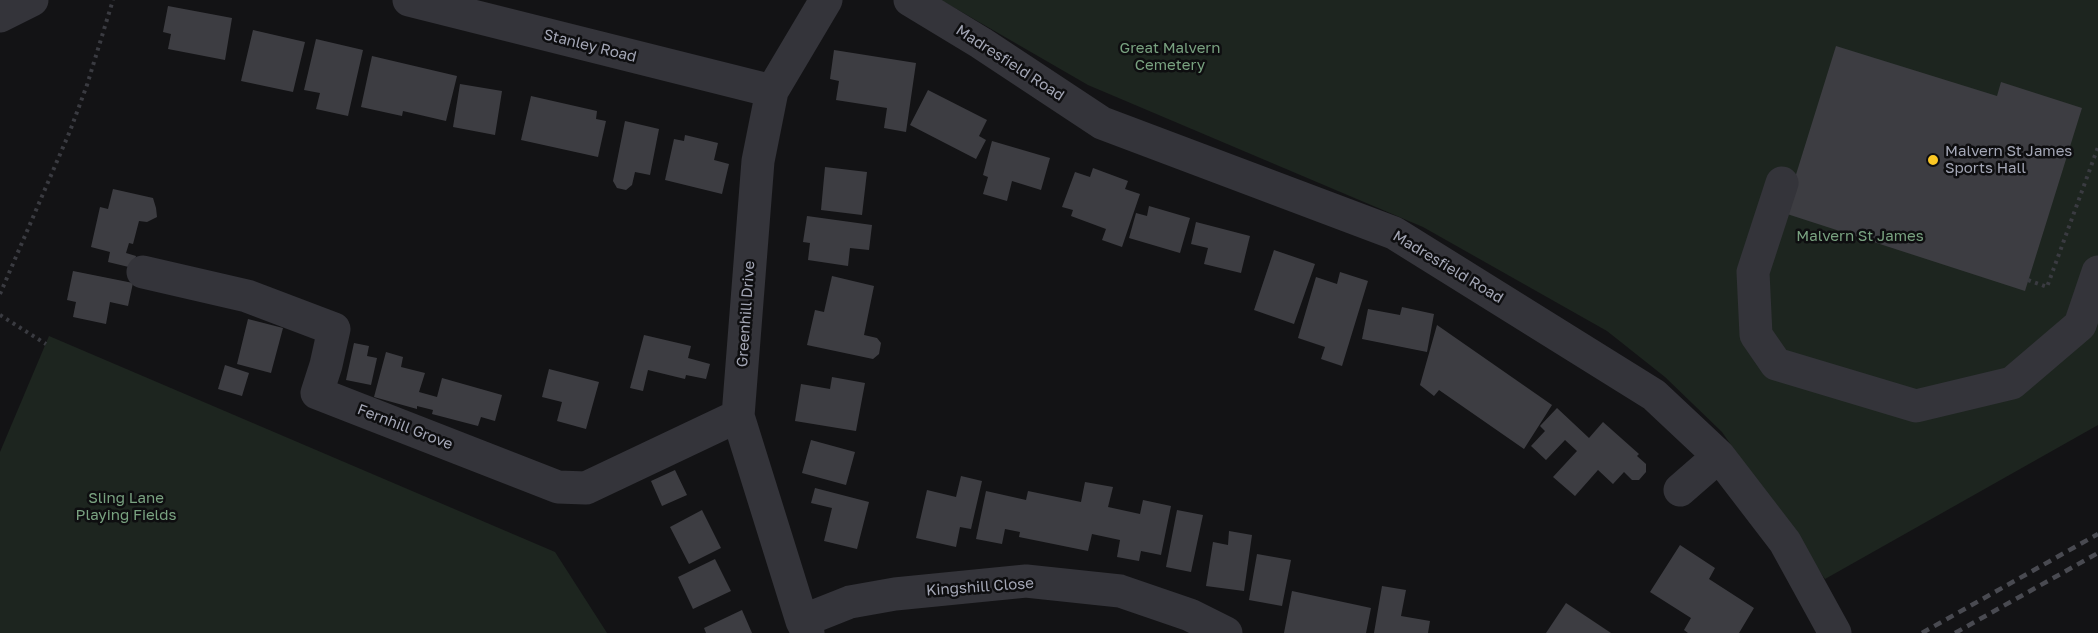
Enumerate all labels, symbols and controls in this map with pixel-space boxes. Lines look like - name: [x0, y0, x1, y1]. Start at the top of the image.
- street label: Madresfield Road: [952, 21, 1068, 105]
- street label: Stanley Road: [542, 26, 638, 66]
- park label: Great Malvern Cemetery: [1120, 39, 1220, 74]
- place label: Malvern St James Sports Hall: [1945, 142, 2072, 177]
- marker: Malvern St James Sports Hall: [1926, 153, 1940, 167]
- street label: Madresfield Road: [1390, 227, 1506, 307]
- park label: Malvern St James: [1796, 227, 1924, 245]
- street label: Greenhill Drive: [733, 260, 759, 368]
- street label: Fernhill Grove: [355, 401, 455, 453]
- park label: Sling Lane Playing Fields: [76, 489, 176, 524]
- street label: Kingshill Close: [926, 574, 1034, 600]

